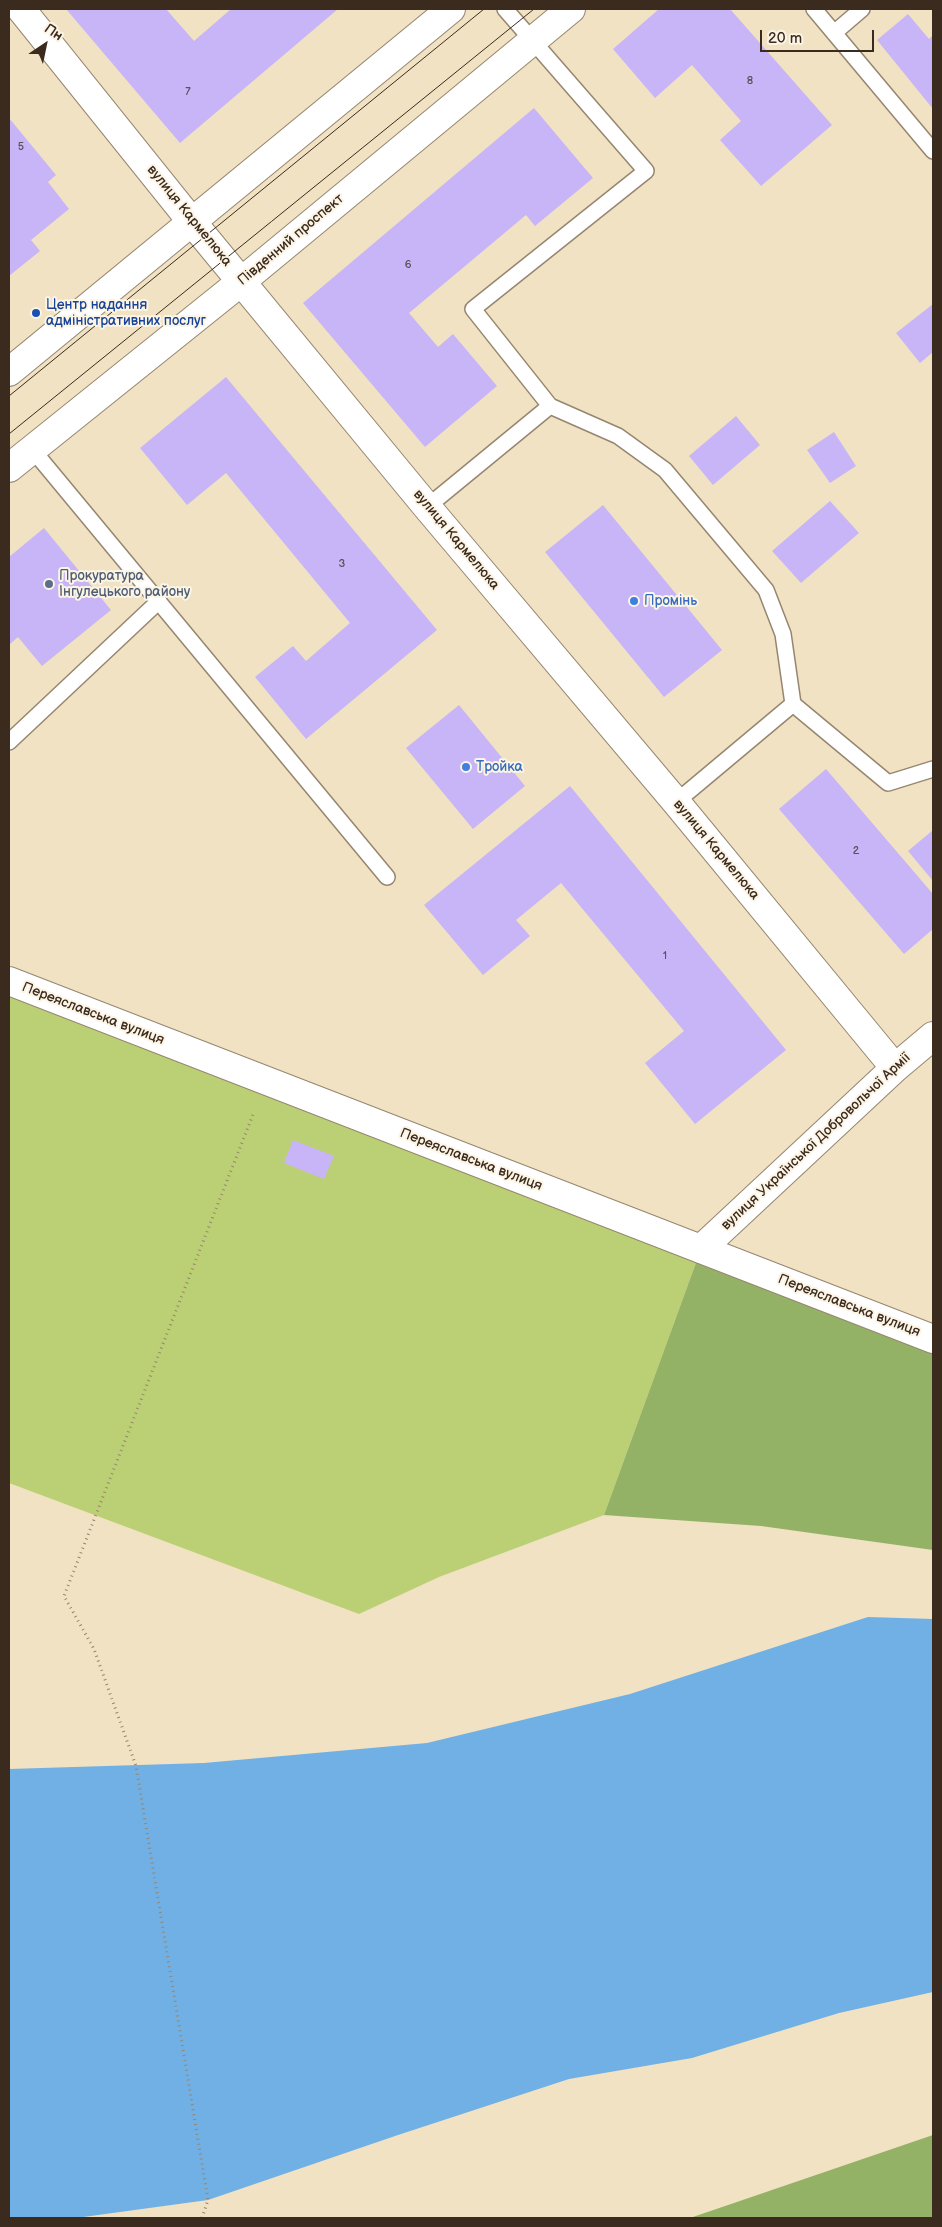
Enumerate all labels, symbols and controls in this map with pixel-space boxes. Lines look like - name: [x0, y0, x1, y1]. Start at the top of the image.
- north arrow: [20, 20, 70, 70]
- text: Пн: [41, 20, 66, 44]
- scale bar: [762, 20, 876, 52]
- text: 20 m: [768, 29, 802, 48]
- house number: 8: [747, 74, 753, 88]
- house number: 7: [185, 85, 191, 99]
- house number: 5: [18, 140, 24, 154]
- street label: вулиця Кармелюка: [143, 162, 235, 270]
- street label: Південний проспект: [235, 191, 347, 289]
- house number: 6: [405, 258, 411, 272]
- place label: Центр надання адміністративних послуг: [46, 297, 206, 330]
- marker: Центр надання адміністративних послуг: [30, 307, 42, 319]
- street label: вулиця Кармелюка: [409, 487, 503, 593]
- house number: 3: [339, 557, 345, 571]
- place label: Прокуратура Інгулецького району: [59, 568, 190, 600]
- marker: Прокуратура Інгулецького району: [43, 578, 55, 590]
- place label: Промінь: [644, 593, 697, 609]
- marker: Промінь: [628, 595, 640, 607]
- place label: Тройка: [476, 759, 523, 775]
- marker: Тройка: [460, 761, 472, 773]
- street label: вулиця Кармелюка: [669, 797, 763, 903]
- house number: 2: [853, 844, 859, 858]
- house number: 1: [663, 949, 667, 963]
- street label: Переяславська вулиця: [20, 979, 166, 1049]
- street label: вулиця Української Добровольчої Армії: [718, 1050, 914, 1234]
- street label: Переяславська вулиця: [398, 1125, 544, 1195]
- street label: Переяславська вулиця: [776, 1271, 922, 1341]

